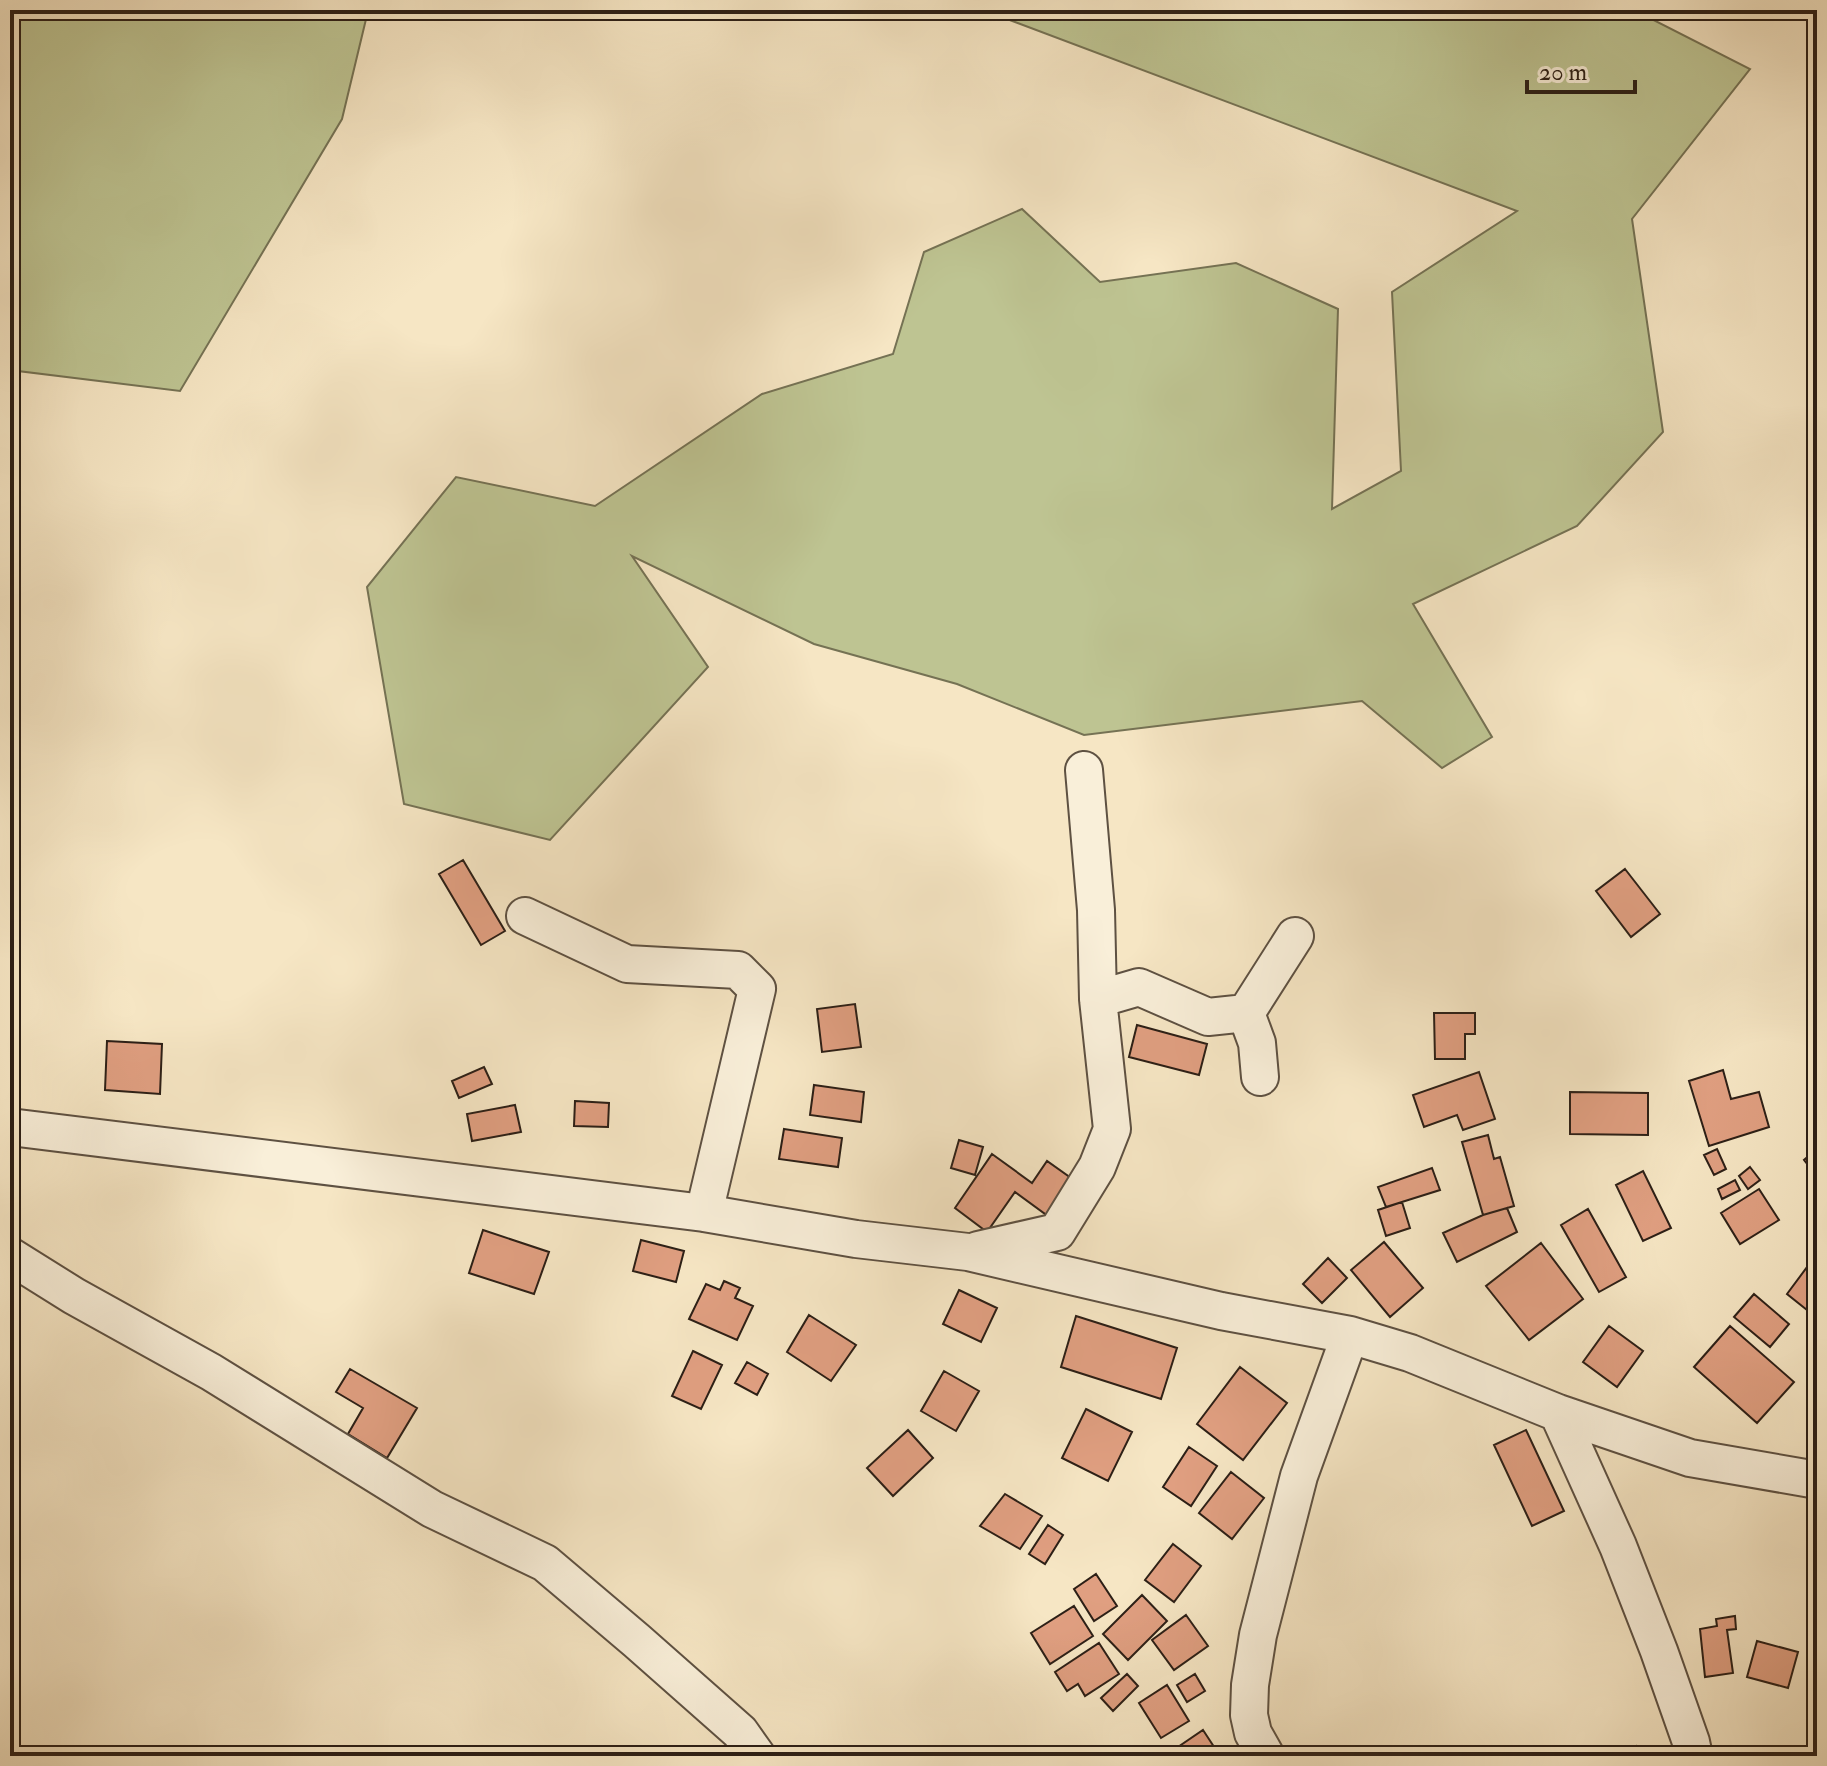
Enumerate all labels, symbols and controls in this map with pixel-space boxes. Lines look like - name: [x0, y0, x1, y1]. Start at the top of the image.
- scale bar: [1527, 44, 1635, 94]
- text: 20 m: [1539, 57, 1588, 88]

